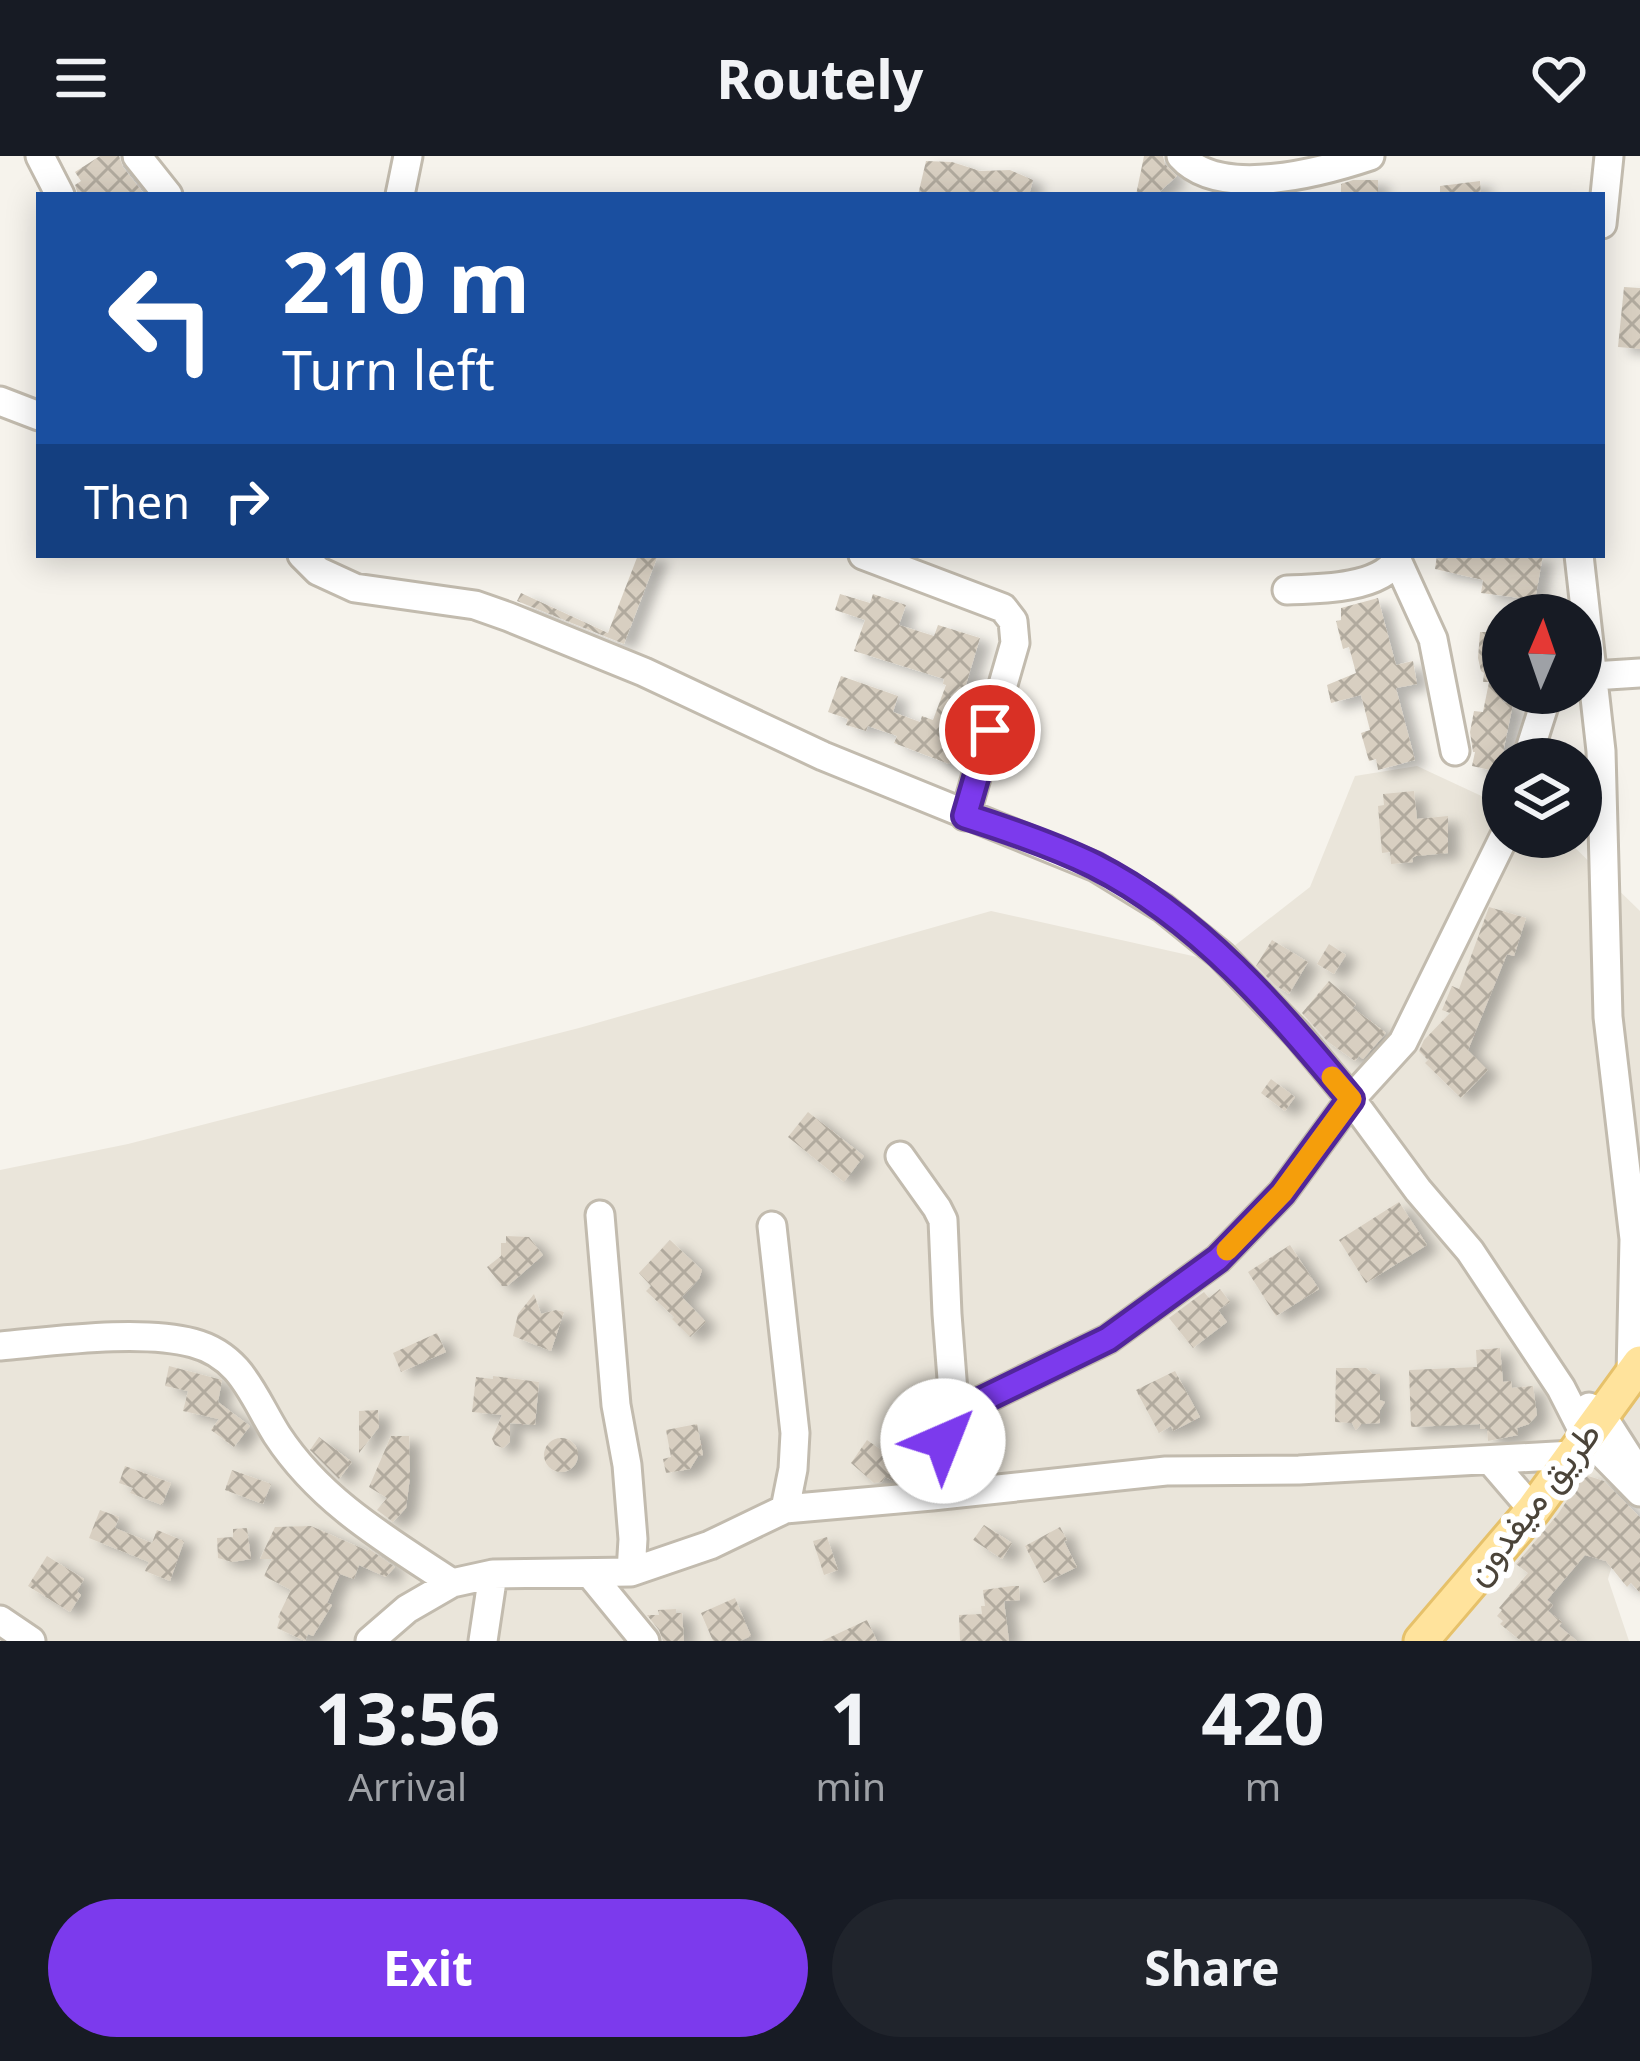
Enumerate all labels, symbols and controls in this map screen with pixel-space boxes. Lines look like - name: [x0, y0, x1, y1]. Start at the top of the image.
- text: Routely: [717, 41, 923, 115]
- icon: menu: [48, 45, 114, 111]
- icon: heart: [1526, 45, 1592, 111]
- text: 210 m: [282, 223, 530, 338]
- icon: left: [84, 240, 240, 396]
- text: Turn left: [282, 332, 495, 406]
- icon: right: [214, 468, 280, 534]
- text: Then: [84, 471, 190, 532]
- north arrow: [1482, 594, 1602, 714]
- map controls: [1482, 594, 1602, 858]
- pin: [939, 679, 1041, 781]
- icon: arrive: [957, 697, 1023, 763]
- button: layers: [1482, 738, 1602, 858]
- position arrow: [880, 1378, 1006, 1504]
- street label: طريق ميفدون: [1452, 1411, 1611, 1595]
- text: 13:56: [315, 1668, 500, 1766]
- text: 1: [830, 1668, 871, 1766]
- text: 420: [1201, 1668, 1325, 1766]
- text: Arrival: [348, 1759, 467, 1812]
- text: min: [815, 1759, 886, 1812]
- text: m: [1245, 1759, 1281, 1812]
- button: Exit: [48, 1899, 808, 2037]
- button: Share: [832, 1899, 1592, 2037]

